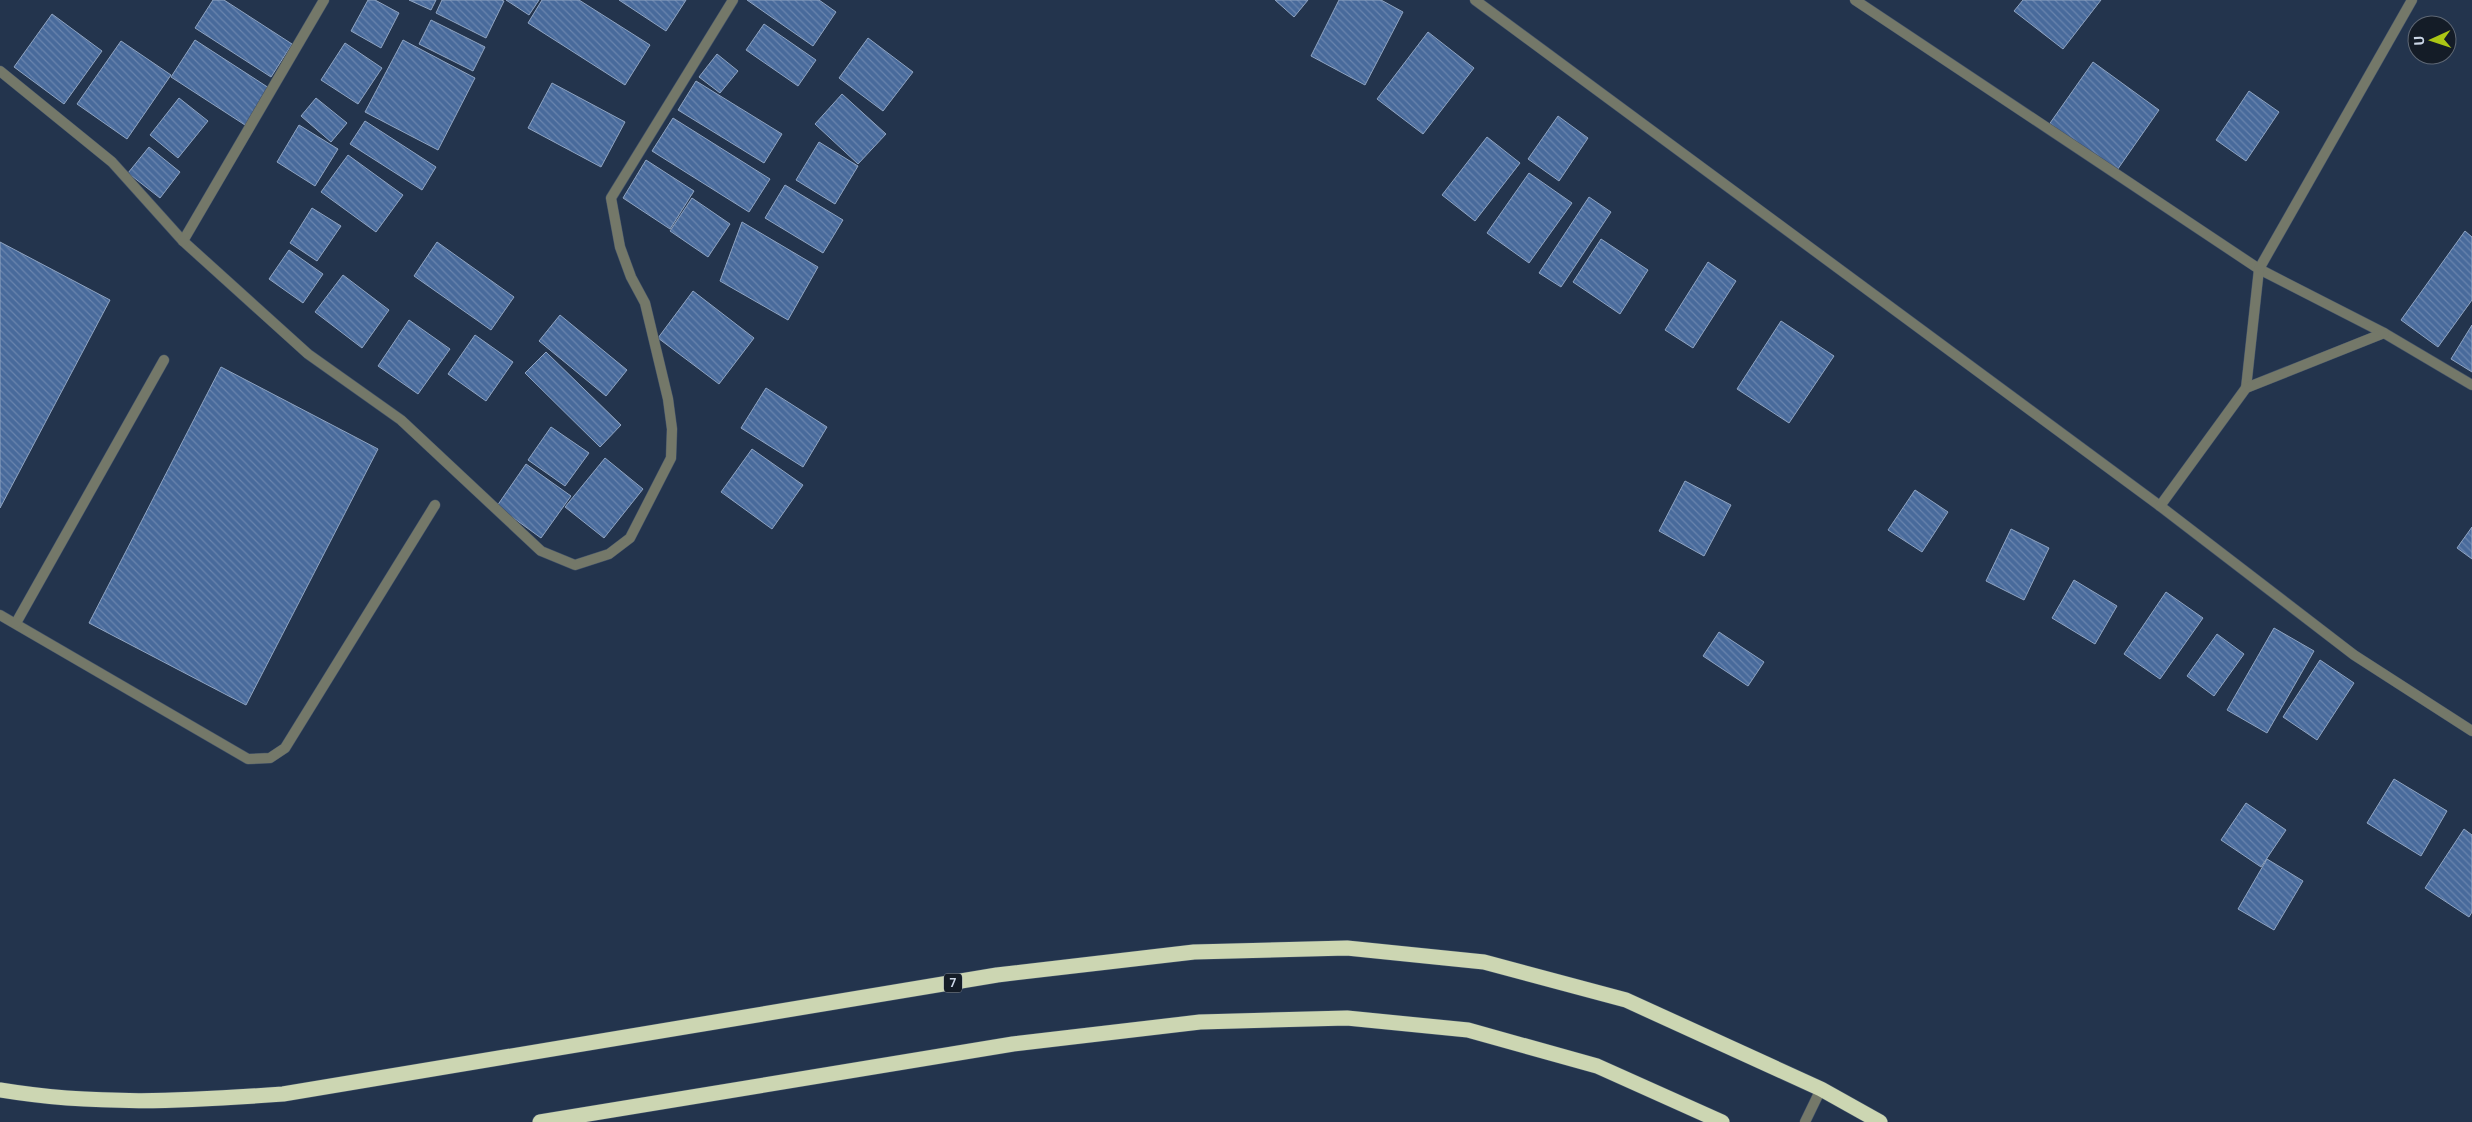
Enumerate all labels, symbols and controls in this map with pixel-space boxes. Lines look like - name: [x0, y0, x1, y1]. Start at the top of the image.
- north arrow: [2407, 15, 2457, 65]
- text: U: [2411, 36, 2427, 46]
- road number: 7: [944, 974, 962, 992]

